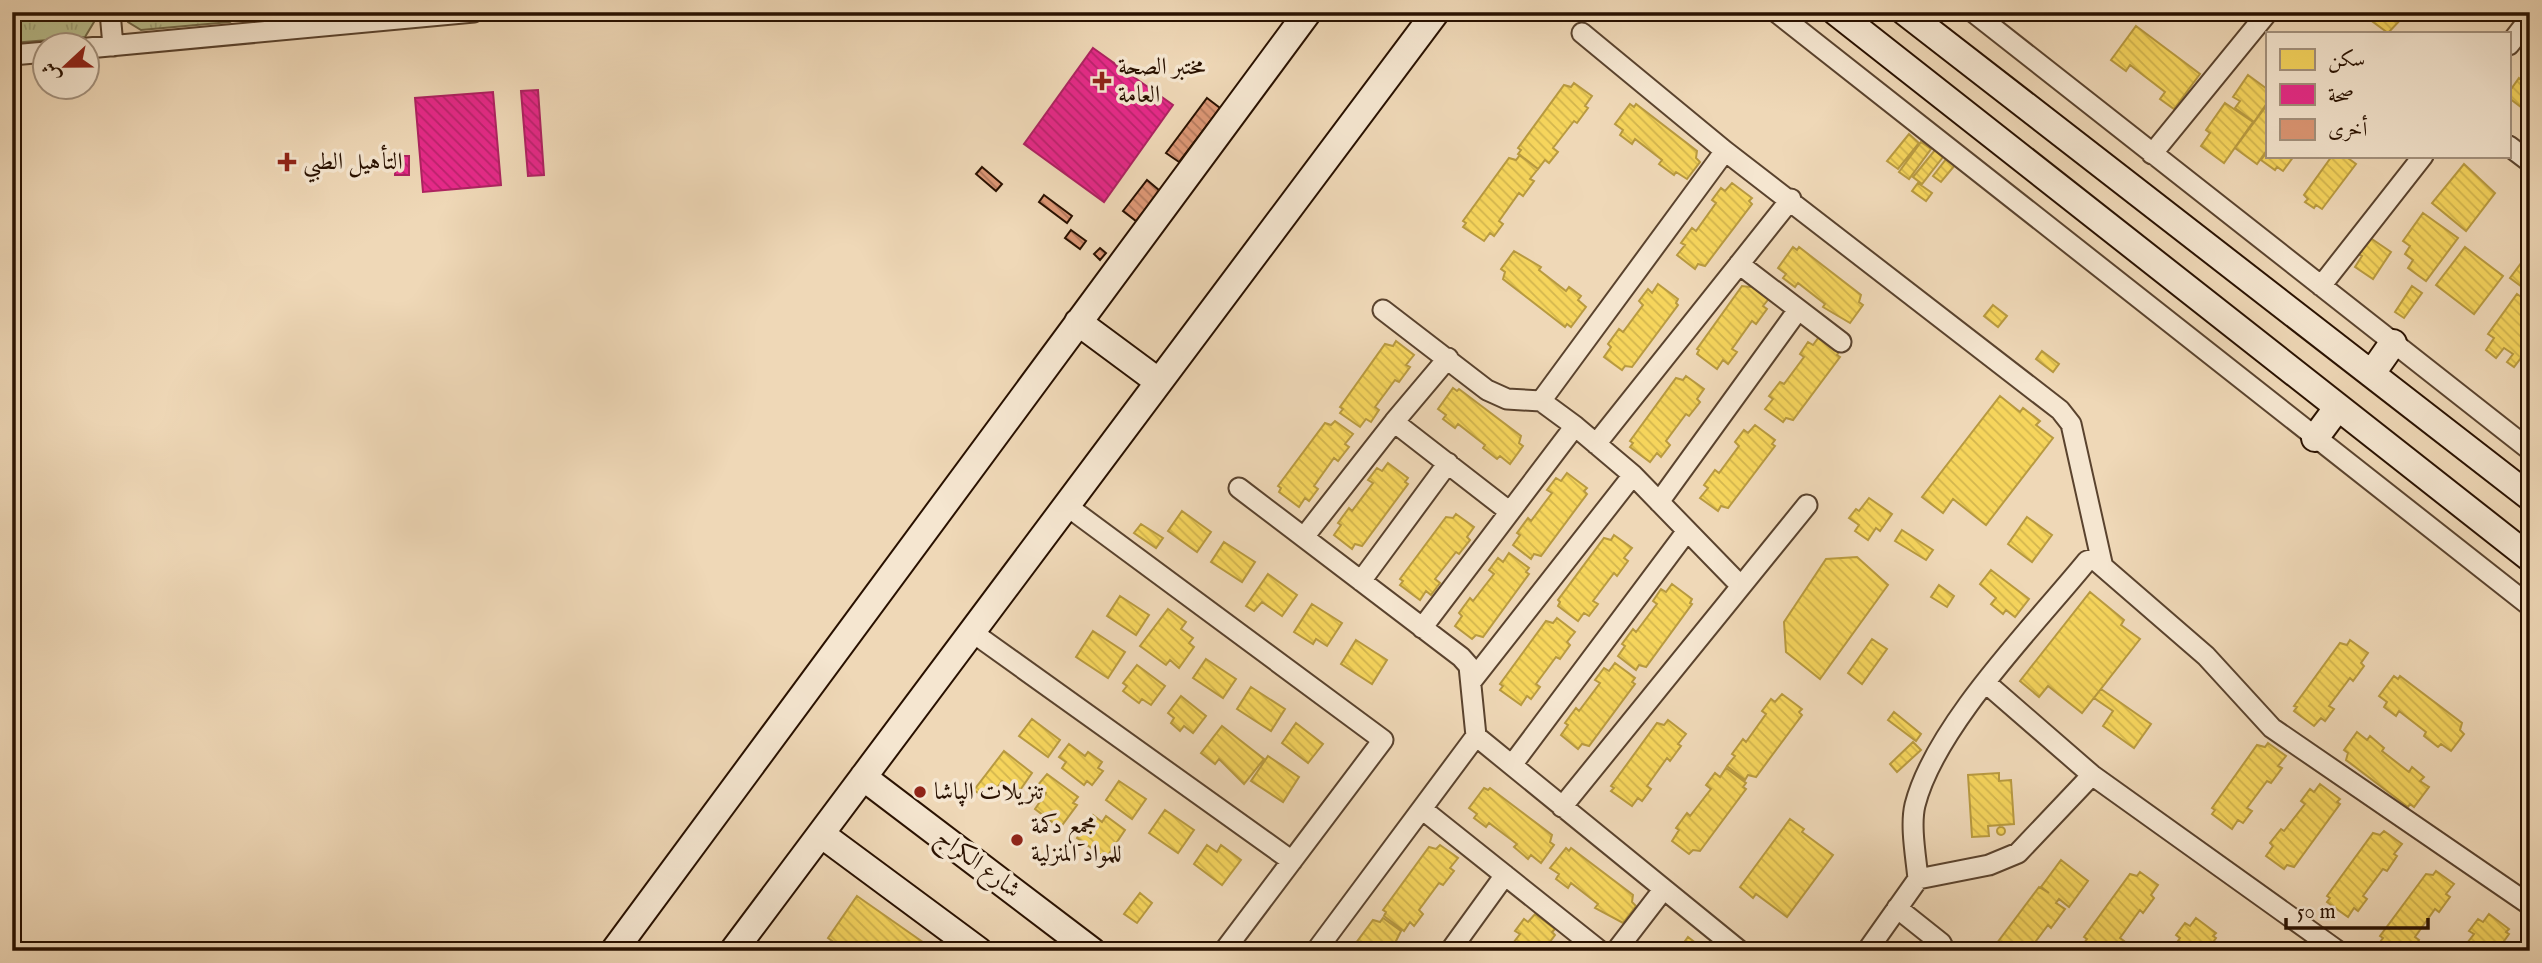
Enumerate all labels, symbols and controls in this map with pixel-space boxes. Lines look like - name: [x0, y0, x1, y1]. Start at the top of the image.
- north arrow: [32, 32, 102, 102]
- legend: [2266, 32, 2510, 158]
- text: سكن: [2328, 47, 2365, 74]
- place label: مختبر الصحة العامة: [1118, 52, 1206, 111]
- text: ش: [37, 58, 67, 85]
- marker: مختبر الصحة العامة: [1092, 71, 1112, 91]
- text: صحة: [2328, 83, 2354, 110]
- text: أخرى: [2328, 114, 2367, 144]
- place label: التأهيل الطبي: [303, 144, 403, 183]
- marker: التأهيل الطبي: [277, 152, 297, 172]
- place label: تنزيلات الپاشا: [934, 777, 1044, 808]
- marker: تنزيلات الپاشا: [912, 784, 928, 800]
- place label: مجمع دكمة للمواد المنزلية: [1031, 811, 1122, 870]
- street label: شارع الكراج: [927, 822, 1026, 909]
- marker: مجمع دكمة للمواد المنزلية: [1009, 832, 1025, 848]
- scale bar: [2286, 886, 2428, 930]
- text: 50 m: [2297, 899, 2336, 926]

